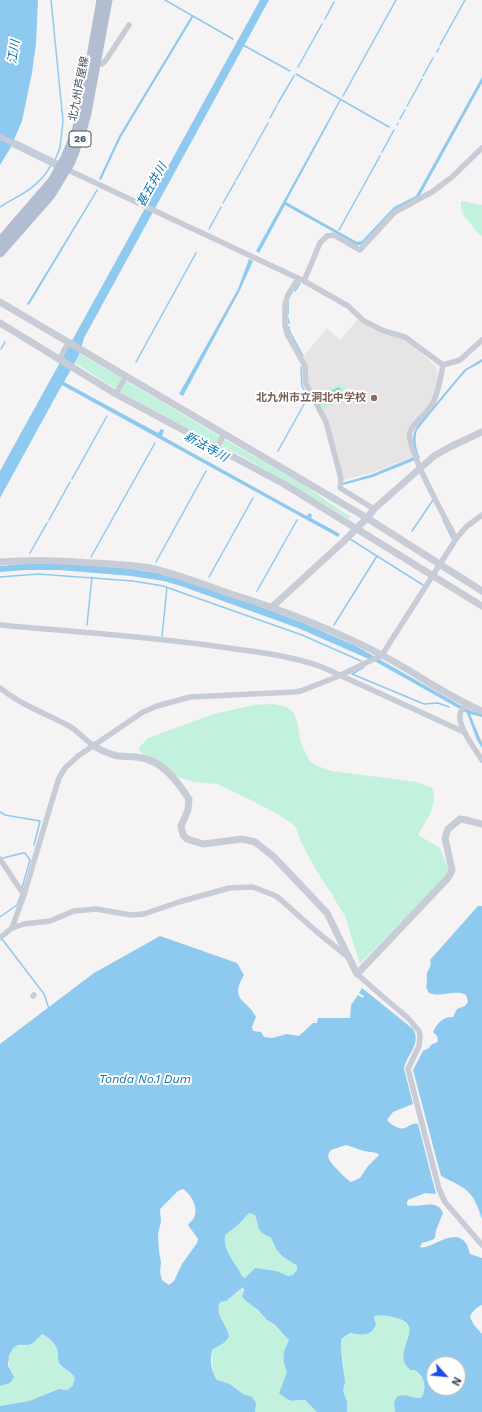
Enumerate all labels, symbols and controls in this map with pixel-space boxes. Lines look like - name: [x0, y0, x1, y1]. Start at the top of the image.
- water label: 江川: [5, 39, 23, 65]
- street label: 北九州芦屋線: [66, 55, 92, 123]
- road number: 26: [69, 131, 91, 147]
- water label: 甚五井川: [134, 161, 170, 209]
- place label: 北九州市立洞北中学校: [256, 391, 366, 405]
- marker: 北九州市立洞北中学校: [369, 393, 379, 403]
- water label: 新法寺川: [182, 429, 230, 465]
- water label: Tonda No.1 Dum: [99, 1072, 191, 1086]
- north arrow: [426, 1356, 466, 1396]
- text: N: [449, 1375, 464, 1388]

